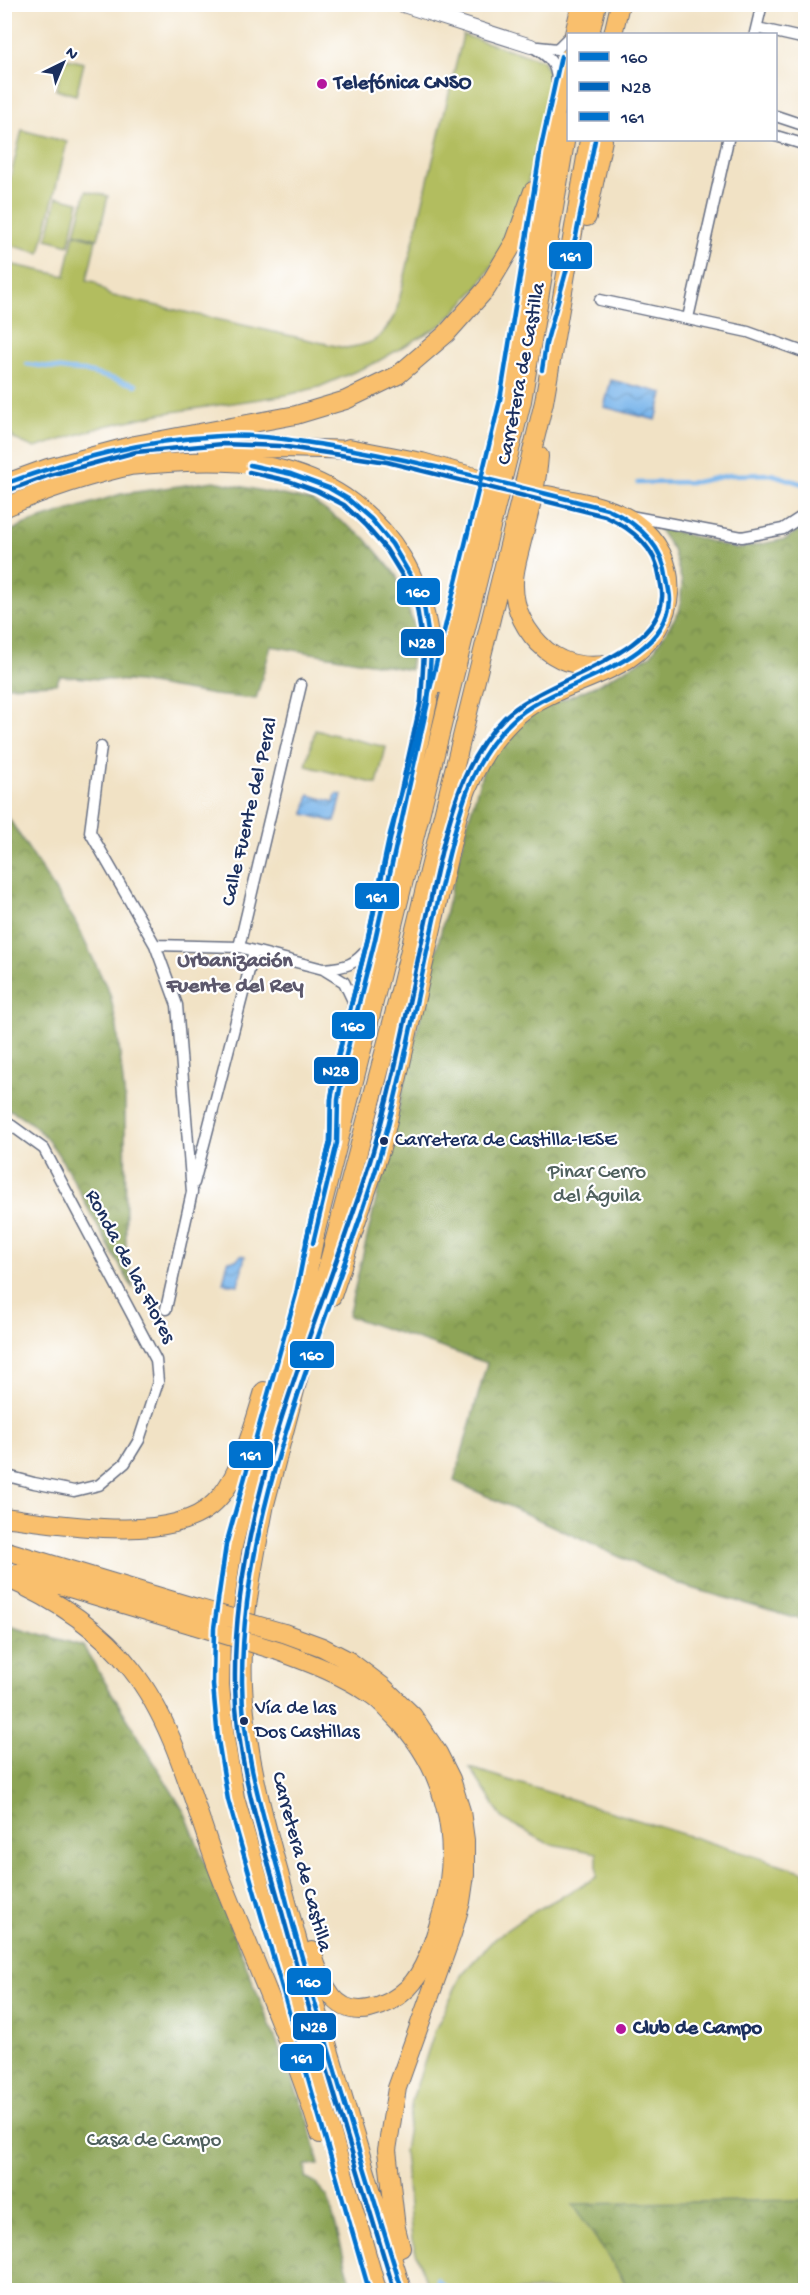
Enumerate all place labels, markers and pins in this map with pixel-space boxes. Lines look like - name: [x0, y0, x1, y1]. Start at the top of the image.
- place label: Telefónica CNSO: [332, 72, 472, 97]
- marker: Telefónica CNSO: [315, 77, 329, 91]
- place label: Carretera de Castilla-IESE: [395, 1130, 618, 1153]
- marker: Carretera de Castilla-IESE: [378, 1135, 390, 1147]
- place label: Vía de las Dos Castillas: [253, 1698, 360, 1745]
- marker: Vía de las Dos Castillas: [238, 1715, 250, 1727]
- place label: Club de Campo: [632, 2017, 762, 2042]
- marker: Club de Campo: [614, 2022, 628, 2036]

